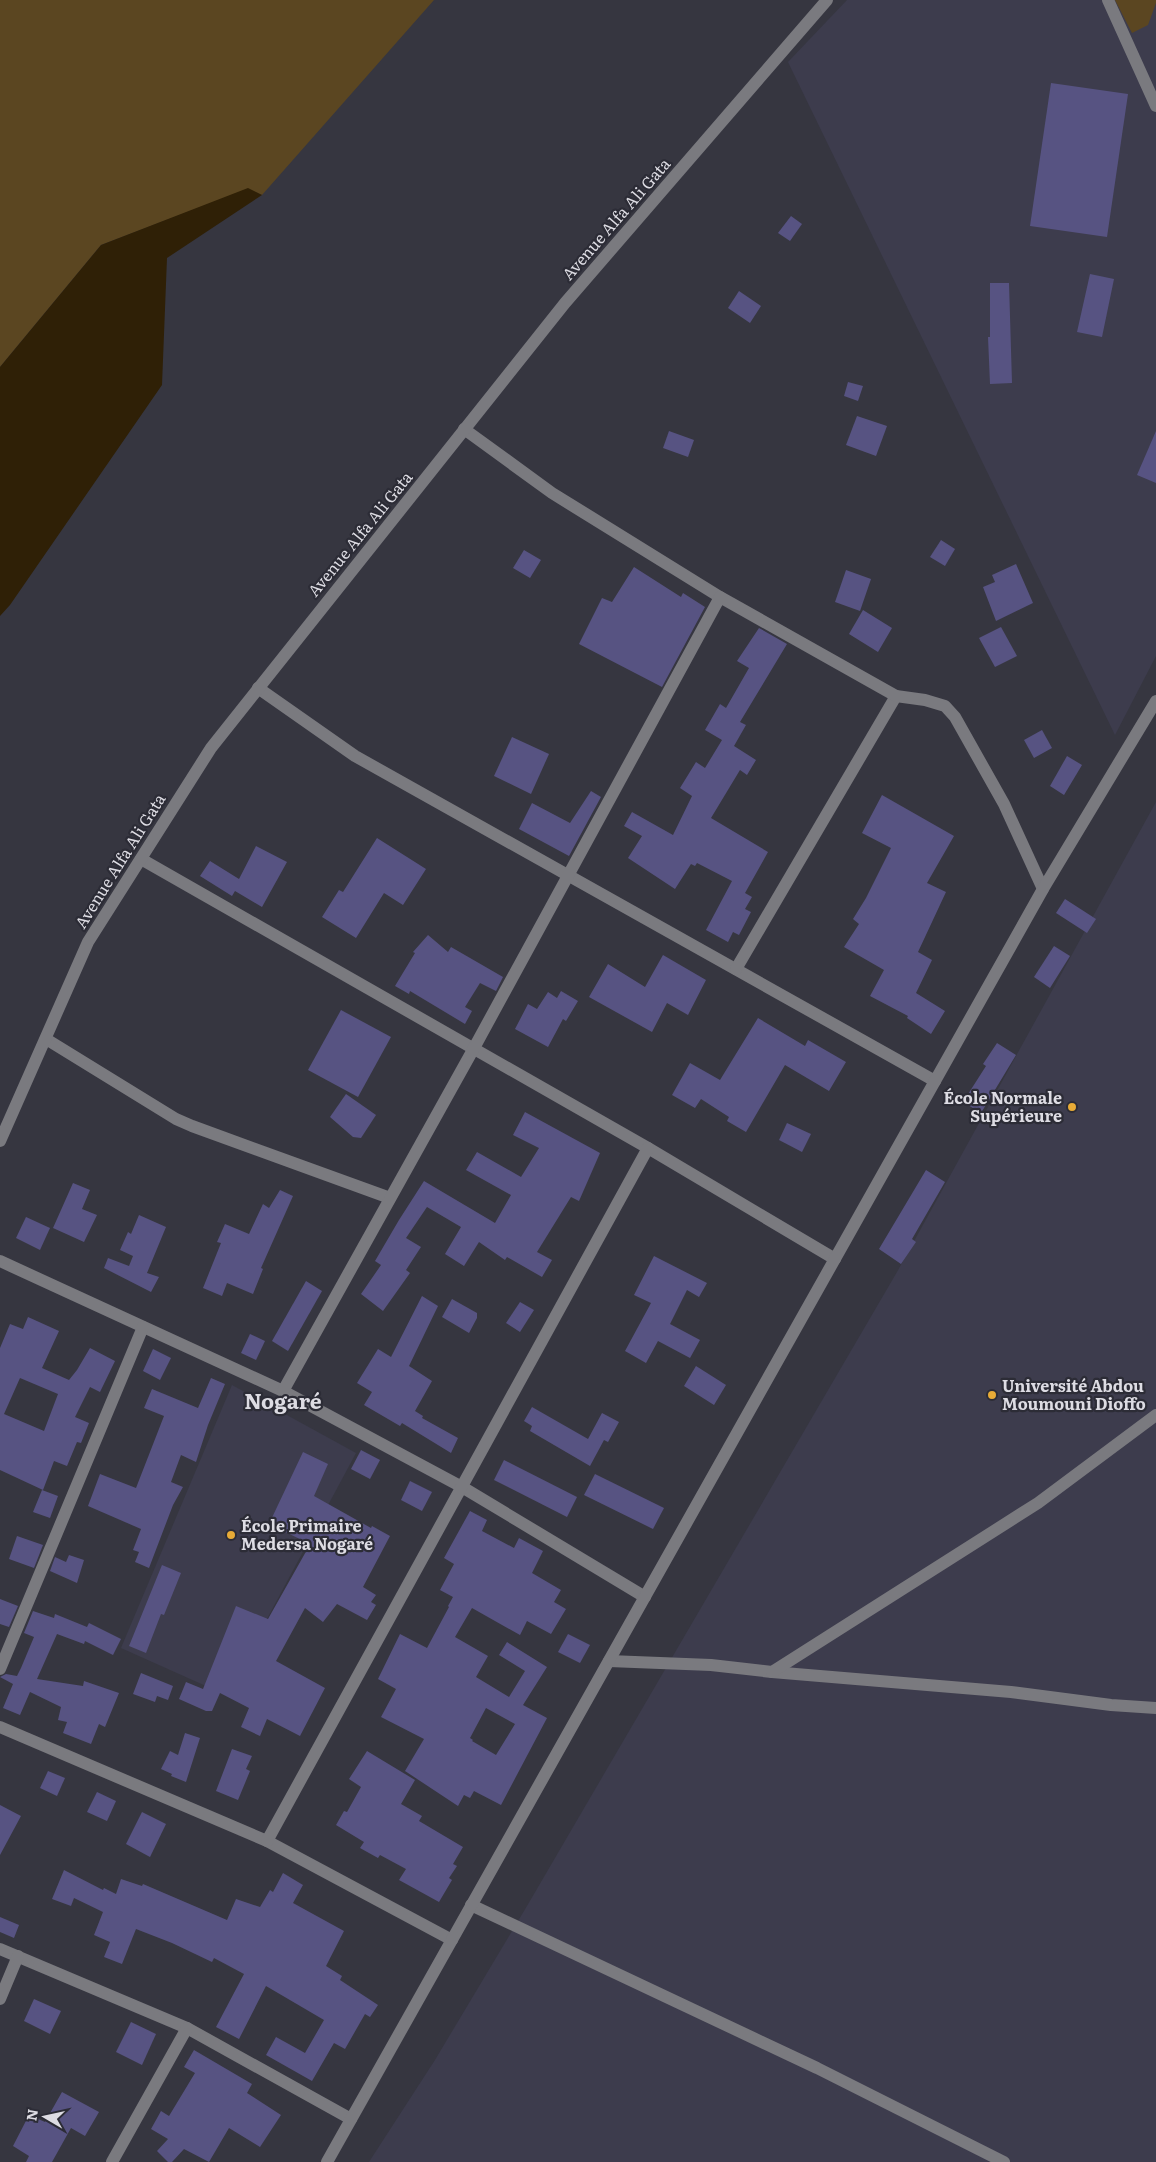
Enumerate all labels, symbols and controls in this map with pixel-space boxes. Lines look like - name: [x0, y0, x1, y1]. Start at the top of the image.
- street label: Avenue Alfa Ali Gata: [555, 152, 675, 285]
- street label: Avenue Alfa Ali Gata: [301, 465, 418, 601]
- street label: Avenue Alfa Ali Gata: [68, 788, 171, 933]
- place label: École Normale Supérieure: [944, 1085, 1062, 1127]
- marker: École Normale Supérieure: [1066, 1101, 1078, 1113]
- place label: Université Abdou Moumouni Dioffo: [1002, 1373, 1146, 1415]
- district label: Nogaré: [244, 1384, 322, 1415]
- marker: Université Abdou Moumouni Dioffo: [986, 1389, 998, 1401]
- place label: École Primaire Medersa Nogaré: [241, 1513, 373, 1555]
- marker: École Primaire Medersa Nogaré: [225, 1529, 237, 1541]
- north arrow: [20, 2092, 70, 2142]
- text: N: [20, 2107, 42, 2122]

